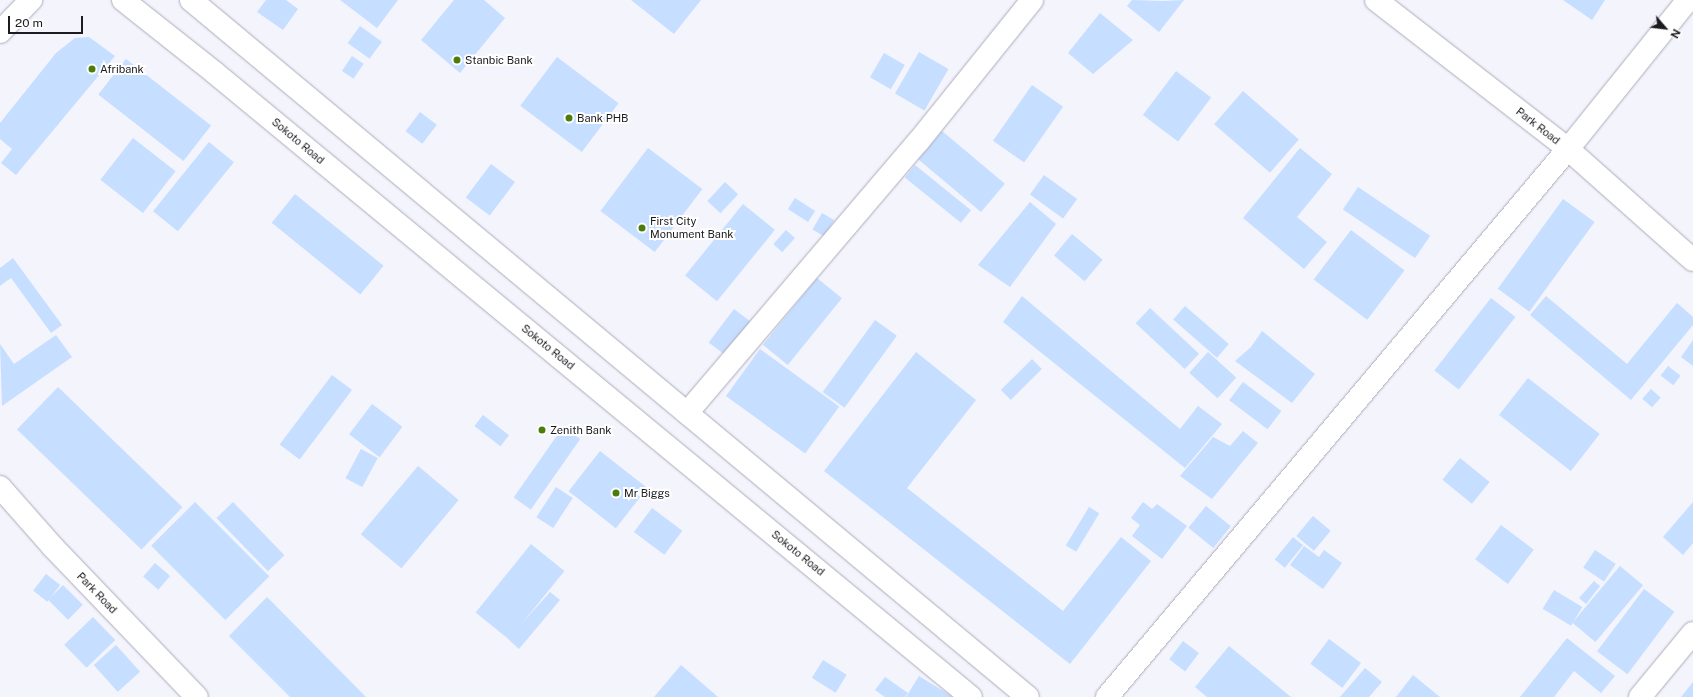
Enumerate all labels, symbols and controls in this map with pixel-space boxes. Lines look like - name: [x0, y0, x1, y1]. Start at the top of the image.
- scale bar: [10, 8, 85, 34]
- north arrow: [1645, 8, 1685, 48]
- text: 20 m: [15, 16, 43, 30]
- text: N: [1668, 27, 1683, 40]
- place label: Stanbic Bank: [465, 53, 533, 67]
- marker: Stanbic Bank: [452, 55, 462, 65]
- place label: Afribank: [100, 62, 144, 76]
- marker: Afribank: [87, 64, 97, 74]
- street label: Park Road: [1513, 105, 1563, 147]
- place label: Bank PHB: [577, 111, 628, 125]
- marker: Bank PHB: [564, 113, 574, 123]
- street label: Sokoto Road: [269, 115, 327, 167]
- place label: First City Monument Bank: [650, 215, 733, 241]
- marker: First City Monument Bank: [637, 223, 647, 233]
- street label: Sokoto Road: [519, 322, 577, 372]
- place label: Zenith Bank: [550, 423, 611, 437]
- marker: Zenith Bank: [537, 425, 547, 435]
- place label: Mr Biggs: [624, 486, 670, 500]
- marker: Mr Biggs: [611, 488, 621, 498]
- street label: Sokoto Road: [769, 528, 827, 578]
- street label: Park Road: [74, 570, 120, 616]

